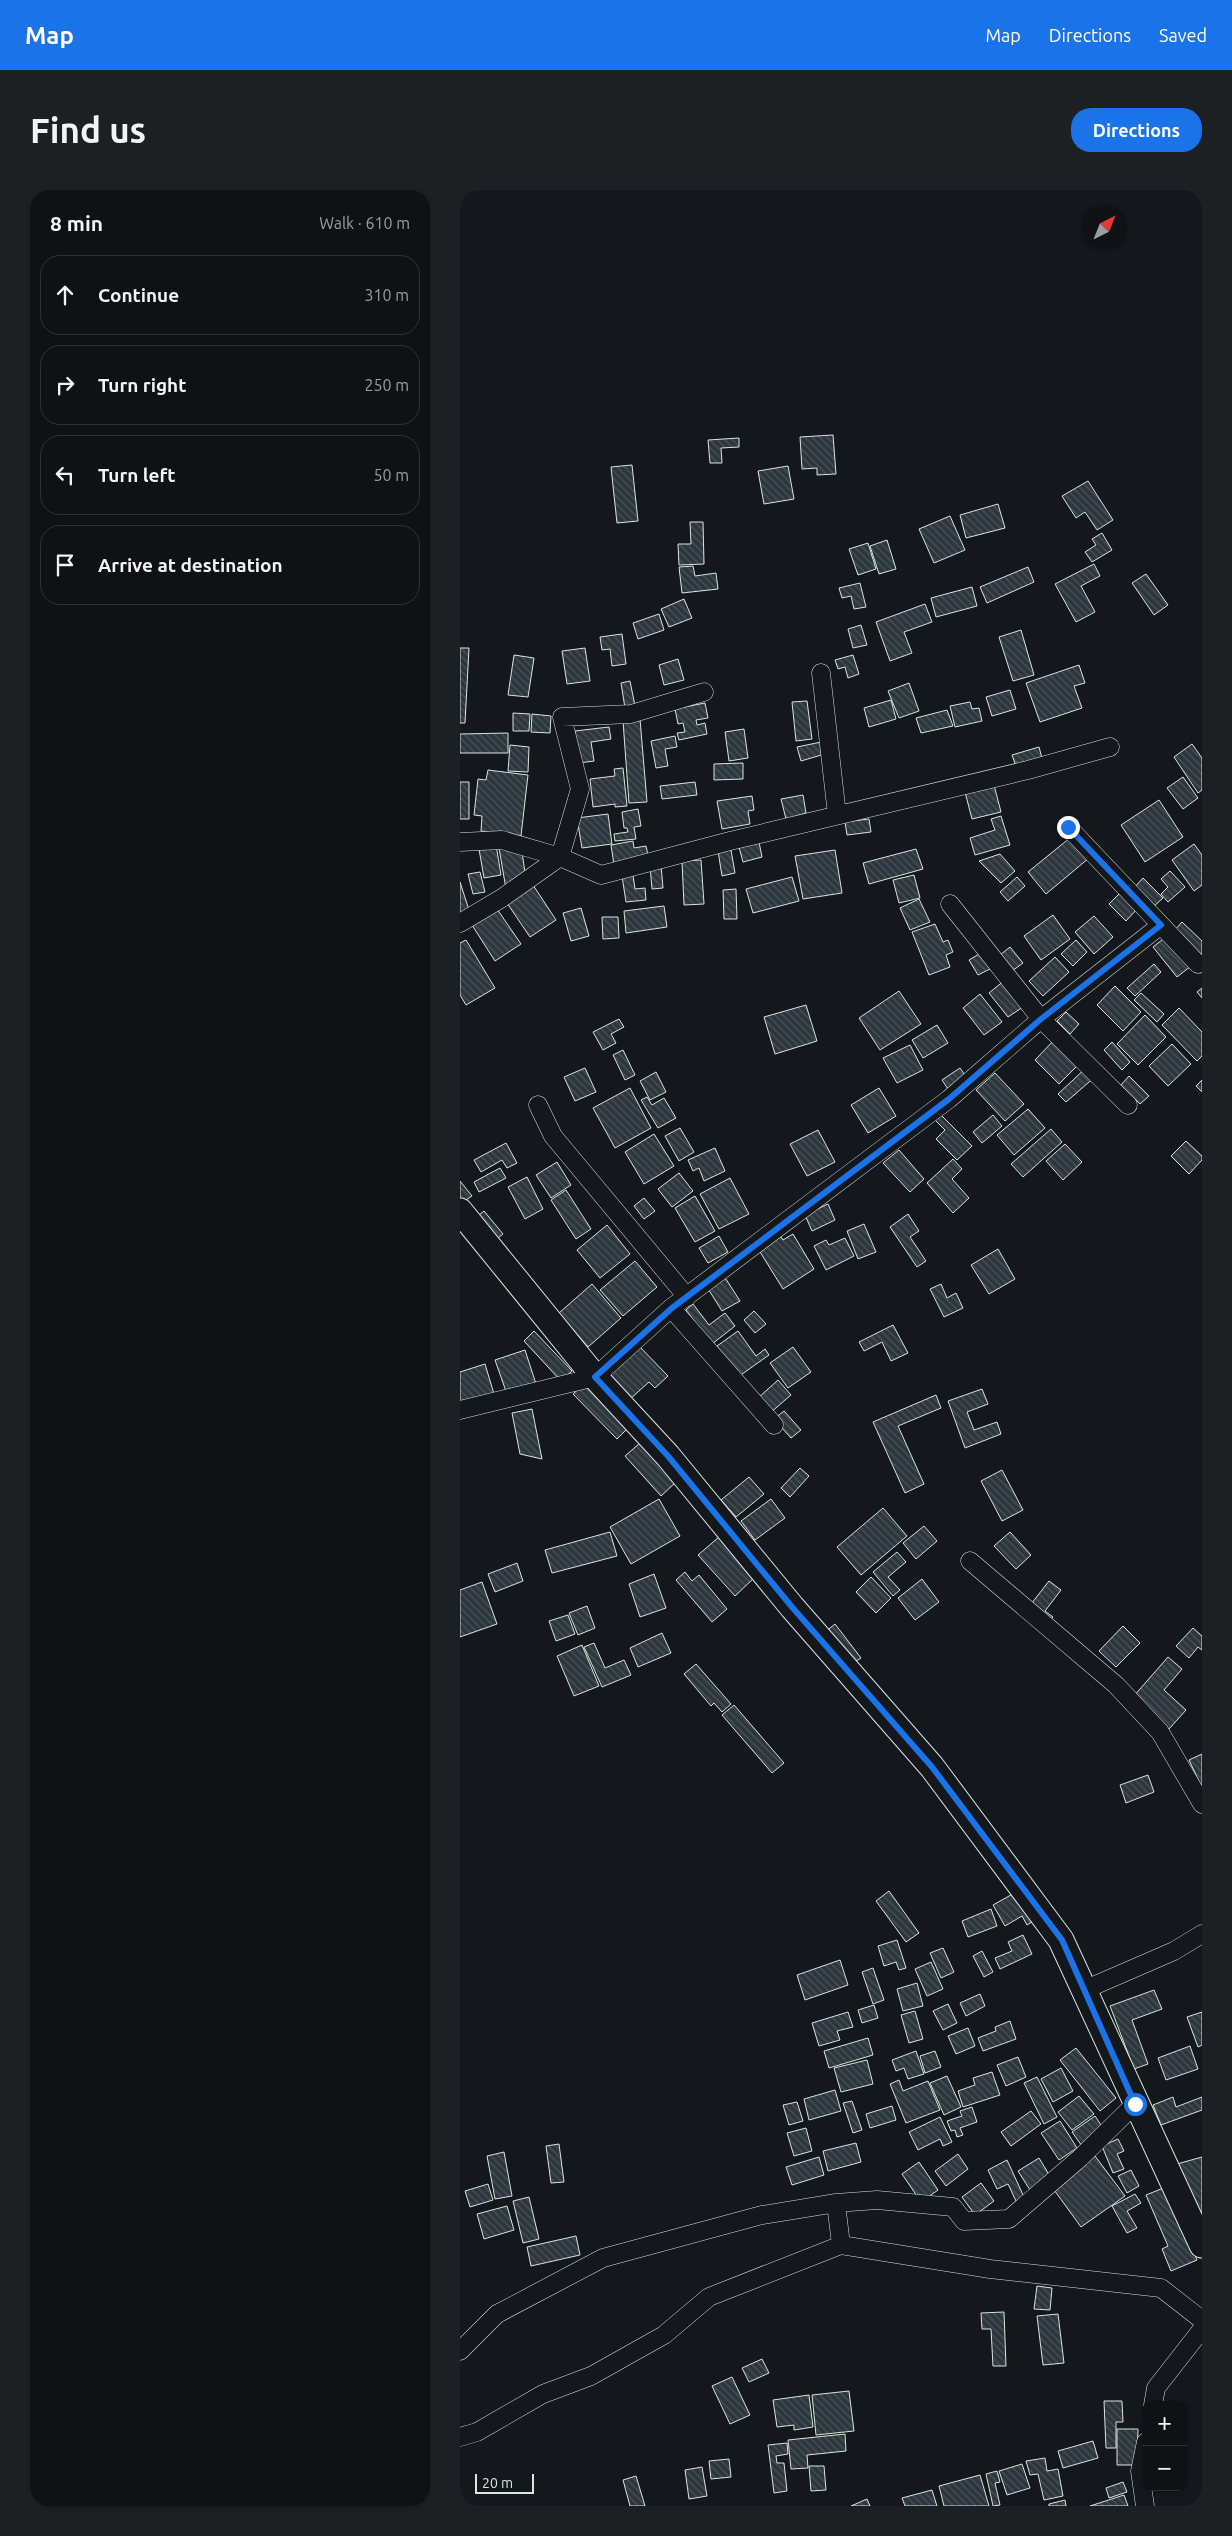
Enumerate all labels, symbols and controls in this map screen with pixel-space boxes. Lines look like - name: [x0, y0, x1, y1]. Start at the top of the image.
- text: Map: [25, 22, 74, 49]
- text: Map: [985, 25, 1021, 45]
- text: Directions: [1049, 25, 1131, 45]
- text: Saved: [1159, 25, 1207, 45]
- button: Directions: [1071, 108, 1202, 152]
- text: Find us: [30, 110, 146, 150]
- north arrow: [1082, 205, 1127, 250]
- text: 8 min: [50, 211, 103, 235]
- text: Walk · 610 m: [319, 214, 410, 232]
- icon: ahead: [51, 281, 79, 309]
- text: Continue: [98, 284, 179, 306]
- text: 310 m: [364, 286, 409, 304]
- icon: right: [51, 371, 79, 399]
- text: Turn right: [98, 374, 186, 396]
- text: 250 m: [364, 376, 409, 394]
- icon: left: [51, 461, 79, 489]
- text: Turn left: [98, 464, 176, 486]
- text: 50 m: [373, 466, 409, 484]
- icon: arrive: [51, 551, 79, 579]
- text: Arrive at destination: [98, 554, 283, 576]
- route end: [1057, 816, 1080, 839]
- route start: [1124, 2093, 1147, 2116]
- map controls: [1142, 2401, 1187, 2491]
- button: +: [1142, 2401, 1187, 2446]
- button: −: [1142, 2446, 1187, 2491]
- scale bar: [475, 2471, 534, 2494]
- text: 20 m: [482, 2475, 513, 2491]

